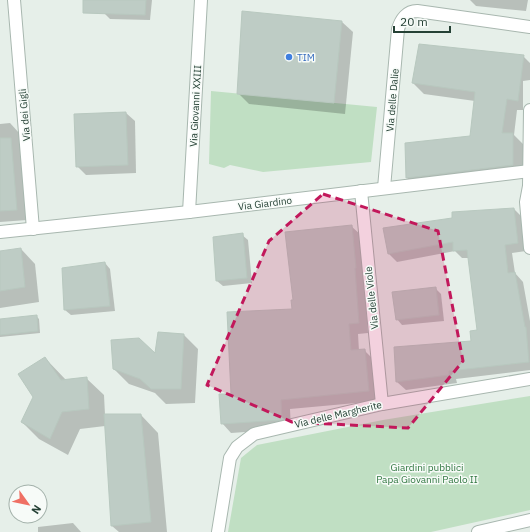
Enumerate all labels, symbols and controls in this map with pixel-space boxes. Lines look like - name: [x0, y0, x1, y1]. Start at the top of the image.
- scale bar: [394, 8, 450, 34]
- text: 20 m: [400, 14, 428, 29]
- place label: TIM: [297, 51, 315, 64]
- marker: TIM: [284, 52, 294, 62]
- street label: Via Giovanni XXIII: [187, 65, 204, 147]
- street label: Via delle Dalie: [383, 67, 402, 132]
- street label: Via dei Gigli: [16, 88, 33, 142]
- street label: Via Giardino: [237, 194, 293, 213]
- street label: Via delle Viole: [362, 265, 381, 330]
- street label: Via delle Margherite: [293, 398, 384, 431]
- park label: Giardini pubblici Papa Giovanni Paolo II: [376, 461, 478, 486]
- north arrow: [8, 484, 48, 524]
- text: N: [28, 502, 44, 517]

